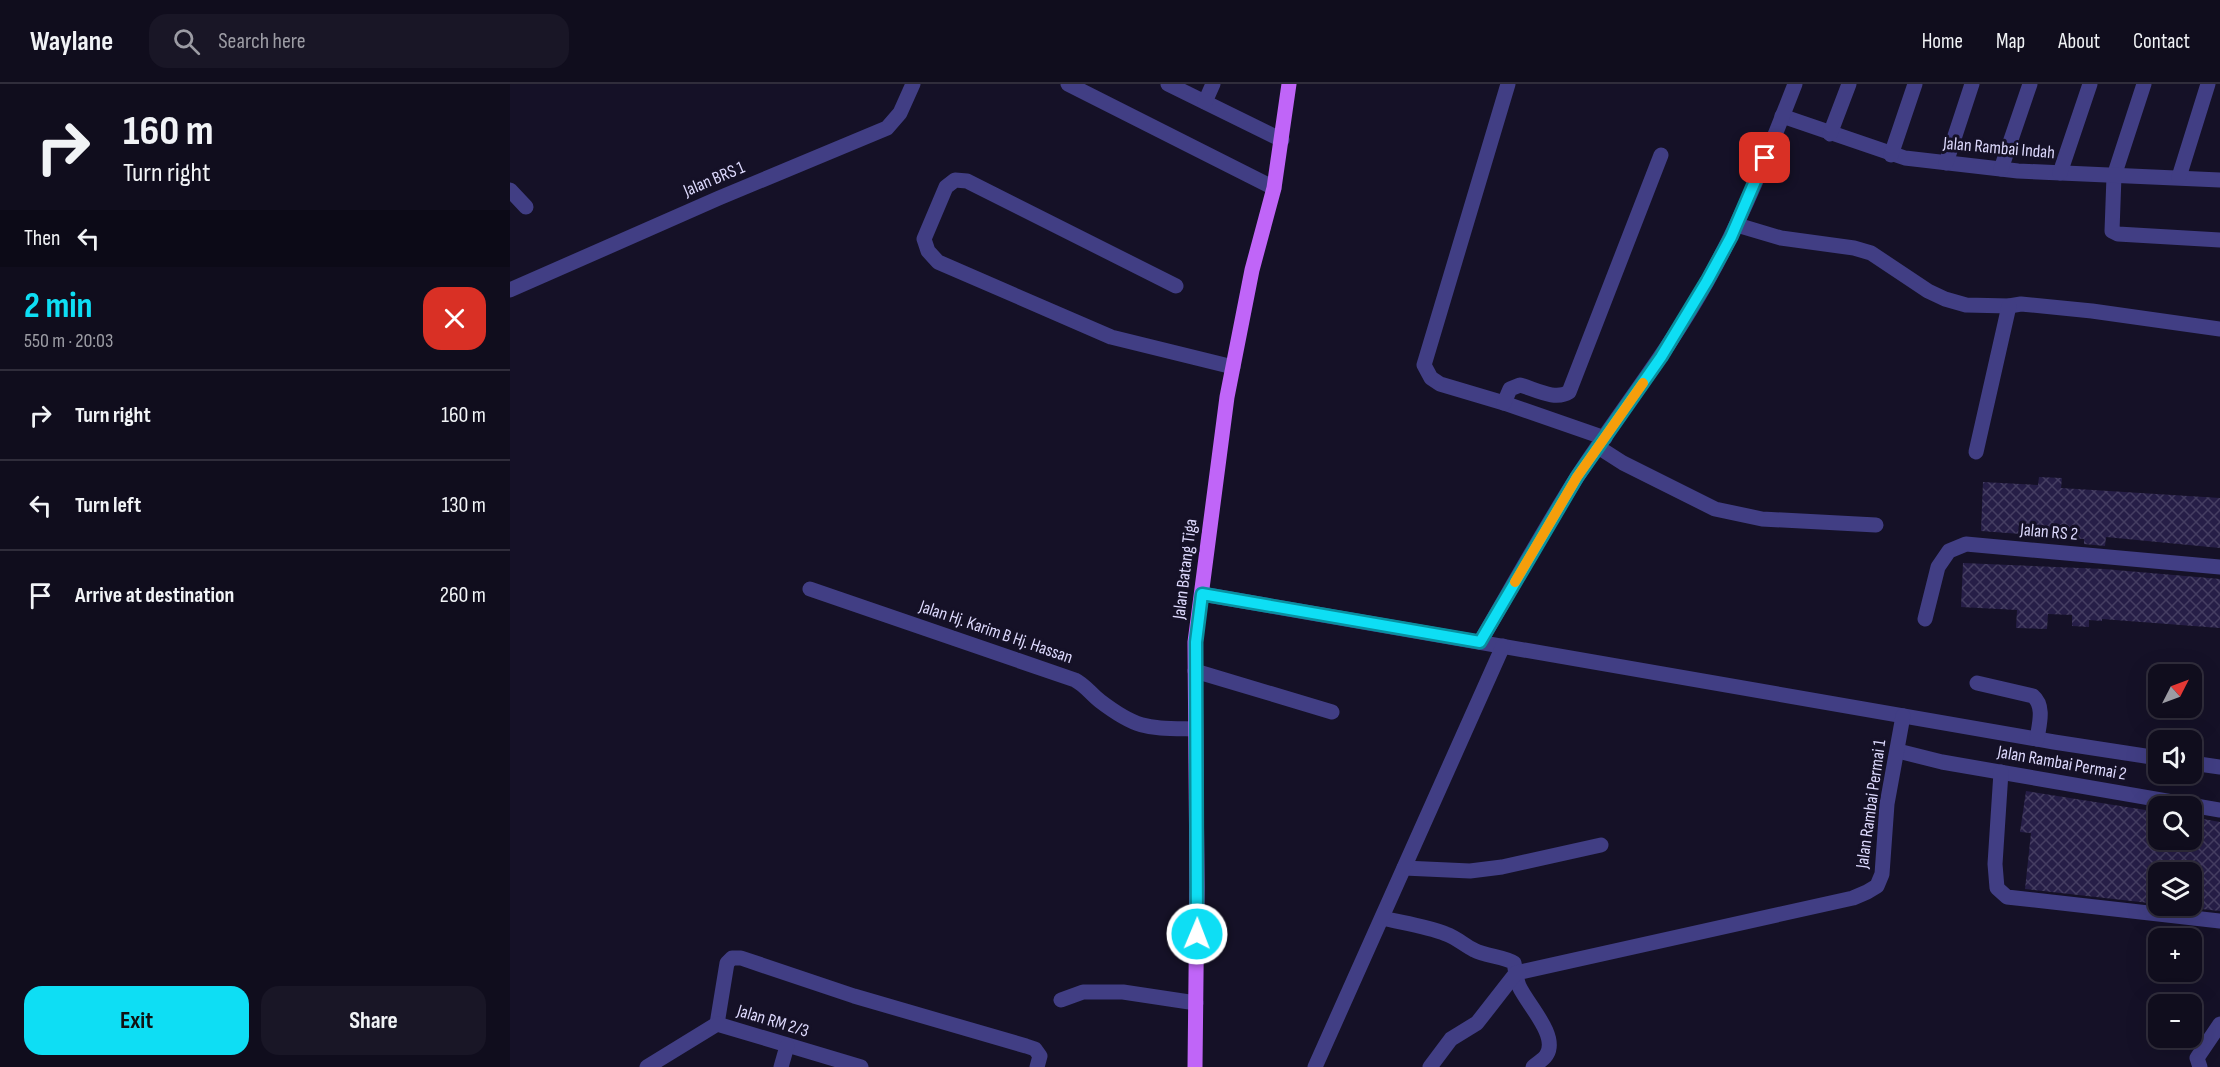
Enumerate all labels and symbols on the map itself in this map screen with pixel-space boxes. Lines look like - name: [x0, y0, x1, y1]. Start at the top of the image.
- pin: [1739, 132, 1790, 183]
- street label: Jalan Rambai Indah: [1941, 133, 2056, 163]
- street label: Jalan BRS 1: [679, 156, 749, 202]
- street label: Jalan Batang Tiga: [1168, 517, 1202, 621]
- street label: Jalan RS 2: [2018, 519, 2079, 545]
- street label: Jalan Hj. Karim B Hj. Hassan: [916, 596, 1075, 668]
- north arrow: [2148, 664, 2202, 718]
- street label: Jalan Rambai Permai 1: [1851, 738, 1891, 871]
- street label: Jalan Rambai Permai 2: [1995, 741, 2128, 785]
- position arrow: [1165, 902, 1229, 966]
- street label: Jalan RM 2/3: [734, 1000, 811, 1042]

